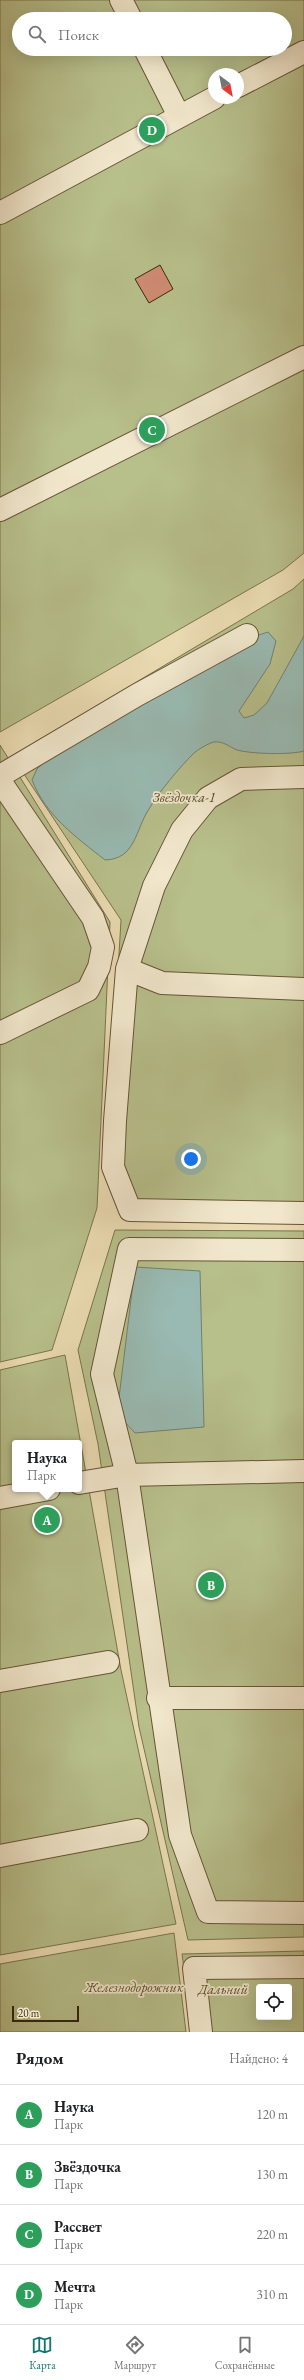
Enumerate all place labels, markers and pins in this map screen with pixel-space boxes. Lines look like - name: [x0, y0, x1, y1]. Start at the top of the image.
- pin: D: [139, 115, 165, 145]
- pin: C: [139, 415, 165, 445]
- pin: A: [34, 1505, 60, 1535]
- pin: B: [198, 1570, 224, 1600]

